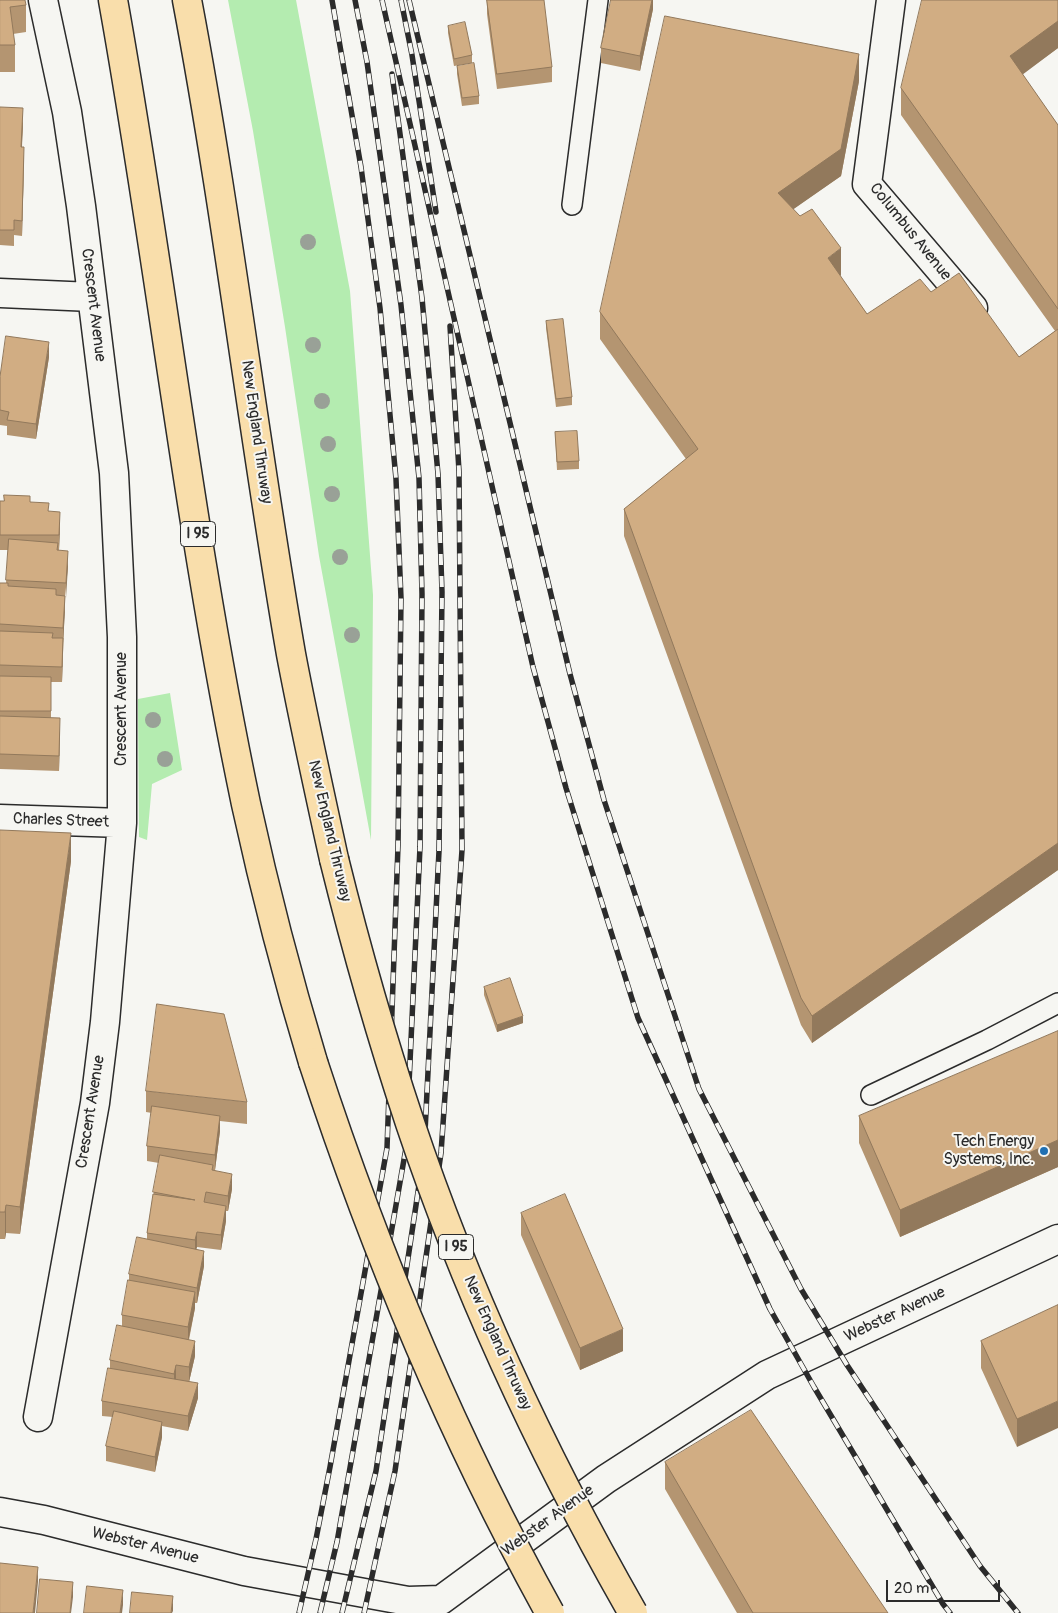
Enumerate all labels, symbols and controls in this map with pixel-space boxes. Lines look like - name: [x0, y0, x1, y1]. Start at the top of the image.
- street label: Columbus Avenue: [865, 179, 955, 285]
- street label: Crescent Avenue: [77, 247, 109, 363]
- street label: New England Thruway: [236, 359, 276, 505]
- road number: I 95: [180, 522, 216, 546]
- street label: Crescent Avenue: [112, 652, 132, 766]
- street label: New England Thruway: [303, 758, 355, 904]
- street label: Charles Street: [13, 810, 109, 832]
- street label: Crescent Avenue: [73, 1054, 109, 1170]
- place label: Tech Energy Systems, Inc.: [943, 1132, 1034, 1170]
- marker: Tech Energy Systems, Inc.: [1038, 1145, 1050, 1157]
- road number: I 95: [438, 1234, 474, 1260]
- street label: New England Thruway: [459, 1273, 535, 1413]
- street label: Webster Avenue: [841, 1283, 949, 1347]
- street label: Webster Avenue: [498, 1481, 598, 1561]
- street label: Webster Avenue: [90, 1523, 200, 1569]
- scale bar: [888, 1570, 1002, 1602]
- text: 20 m: [894, 1579, 929, 1598]

